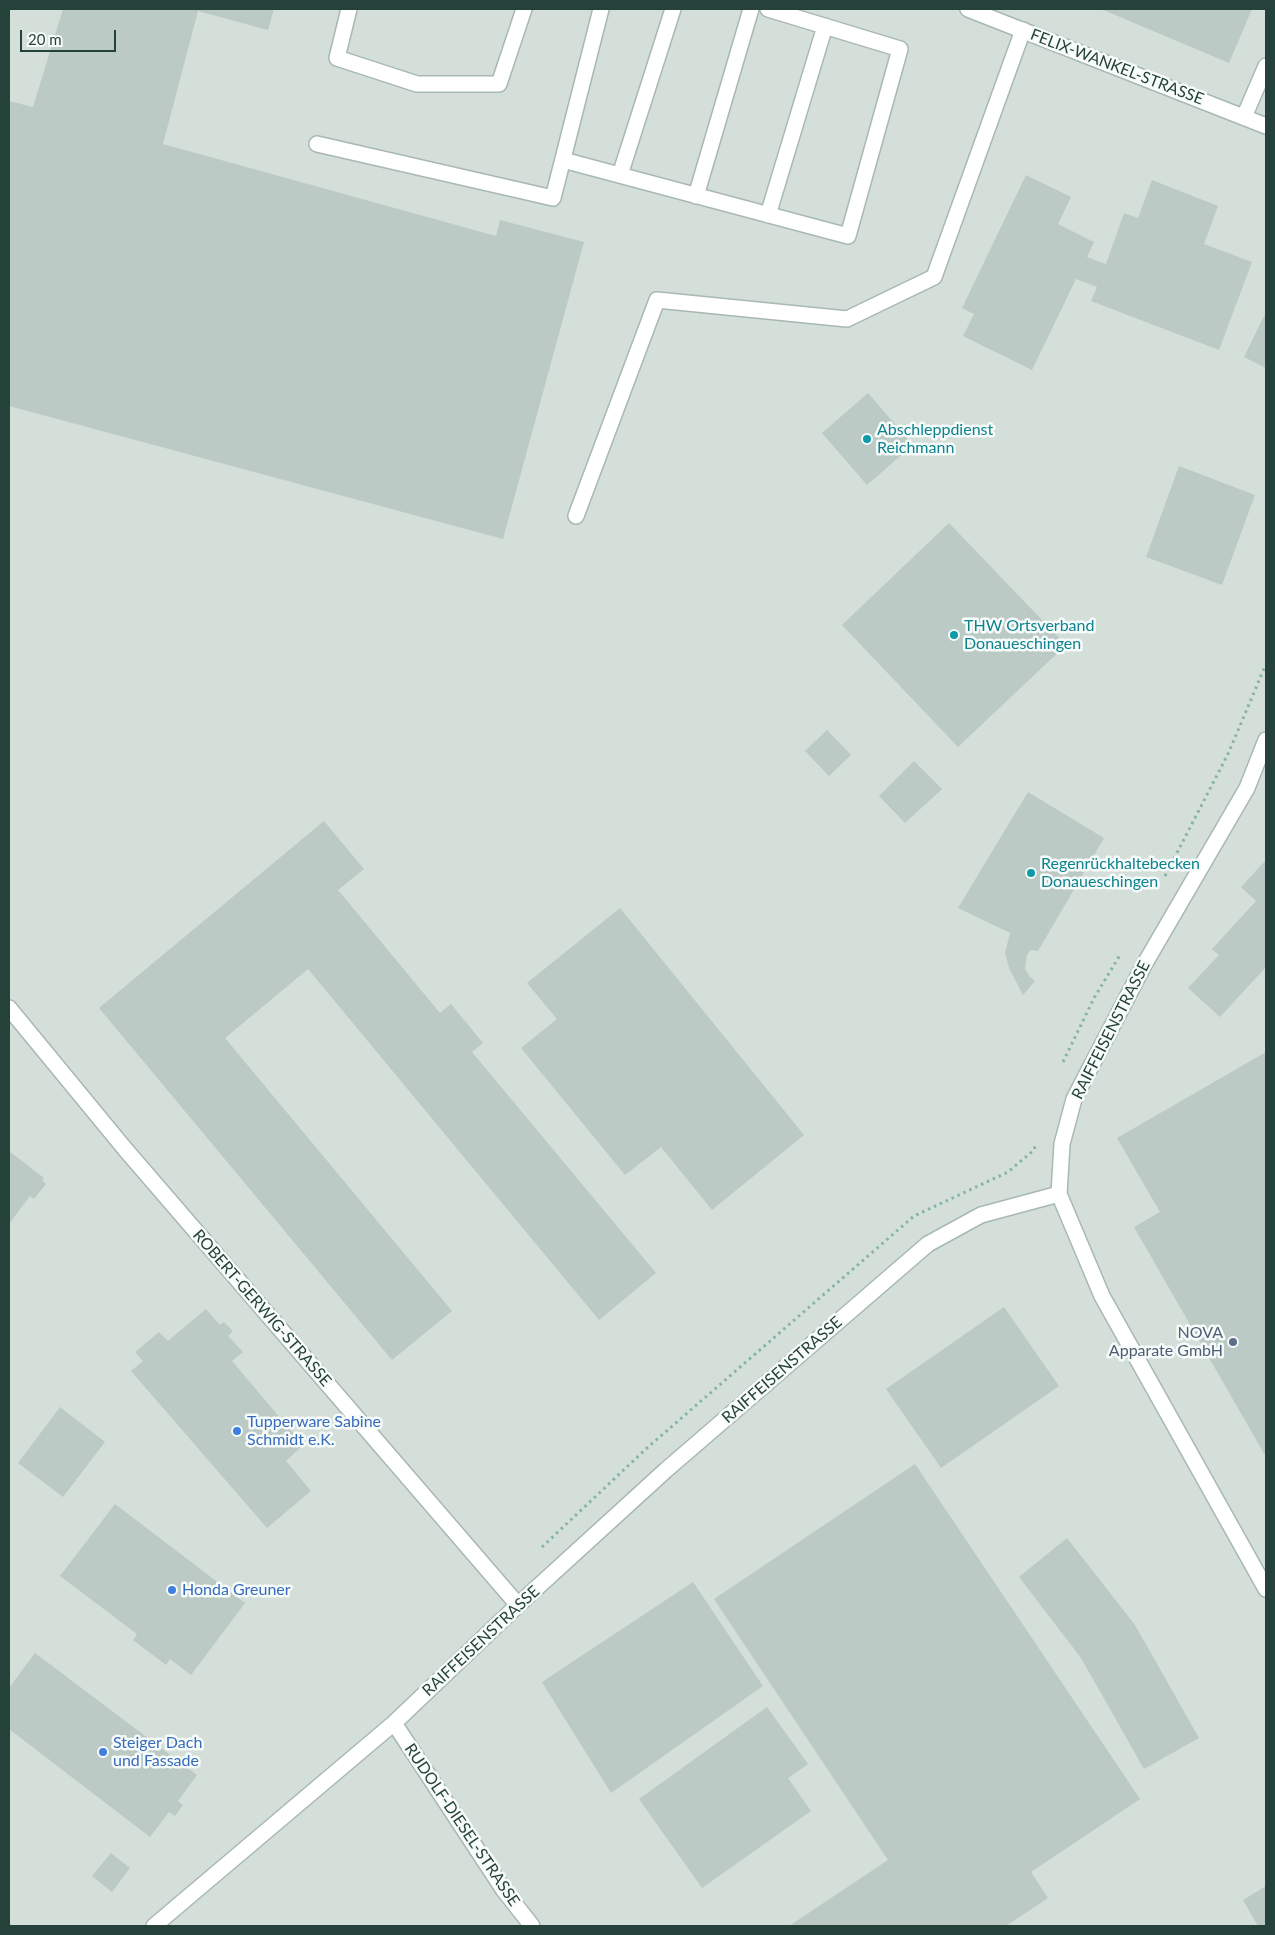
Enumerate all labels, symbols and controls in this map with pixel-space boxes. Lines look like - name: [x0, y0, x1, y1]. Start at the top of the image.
- scale bar: [22, 20, 119, 52]
- street label: FELIX-WANKEL-STRASSE: [1028, 25, 1206, 109]
- text: 20 m: [28, 30, 62, 48]
- place label: Abschleppdienst Reichmann: [877, 420, 993, 458]
- marker: Abschleppdienst Reichmann: [861, 433, 873, 445]
- place label: THW Ortsverband Donaueschingen: [964, 616, 1094, 654]
- marker: THW Ortsverband Donaueschingen: [948, 629, 960, 641]
- place label: Regenrückhaltebecken Donaueschingen: [1041, 854, 1200, 892]
- marker: Regenrückhaltebecken Donaueschingen: [1025, 867, 1037, 879]
- street label: RAIFFEISENSTRASSE: [1068, 958, 1154, 1102]
- street label: ROBERT-GERWIG-STRASSE: [189, 1226, 335, 1390]
- street label: RAIFFEISENSTRASSE: [718, 1313, 846, 1427]
- place label: NOVA Apparate GmbH: [1109, 1323, 1223, 1361]
- marker: NOVA Apparate GmbH: [1227, 1336, 1239, 1348]
- place label: Tupperware Sabine Schmidt e.K.: [247, 1412, 381, 1450]
- marker: Tupperware Sabine Schmidt e.K.: [231, 1425, 243, 1437]
- place label: Honda Greuner: [182, 1580, 291, 1600]
- street label: RAIFFEISENSTRASSE: [419, 1582, 543, 1700]
- marker: Honda Greuner: [166, 1584, 178, 1596]
- place label: Steiger Dach und Fassade: [113, 1733, 202, 1771]
- street label: RUDOLF-DIESEL-STRASSE: [400, 1740, 524, 1910]
- marker: Steiger Dach und Fassade: [97, 1746, 109, 1758]

